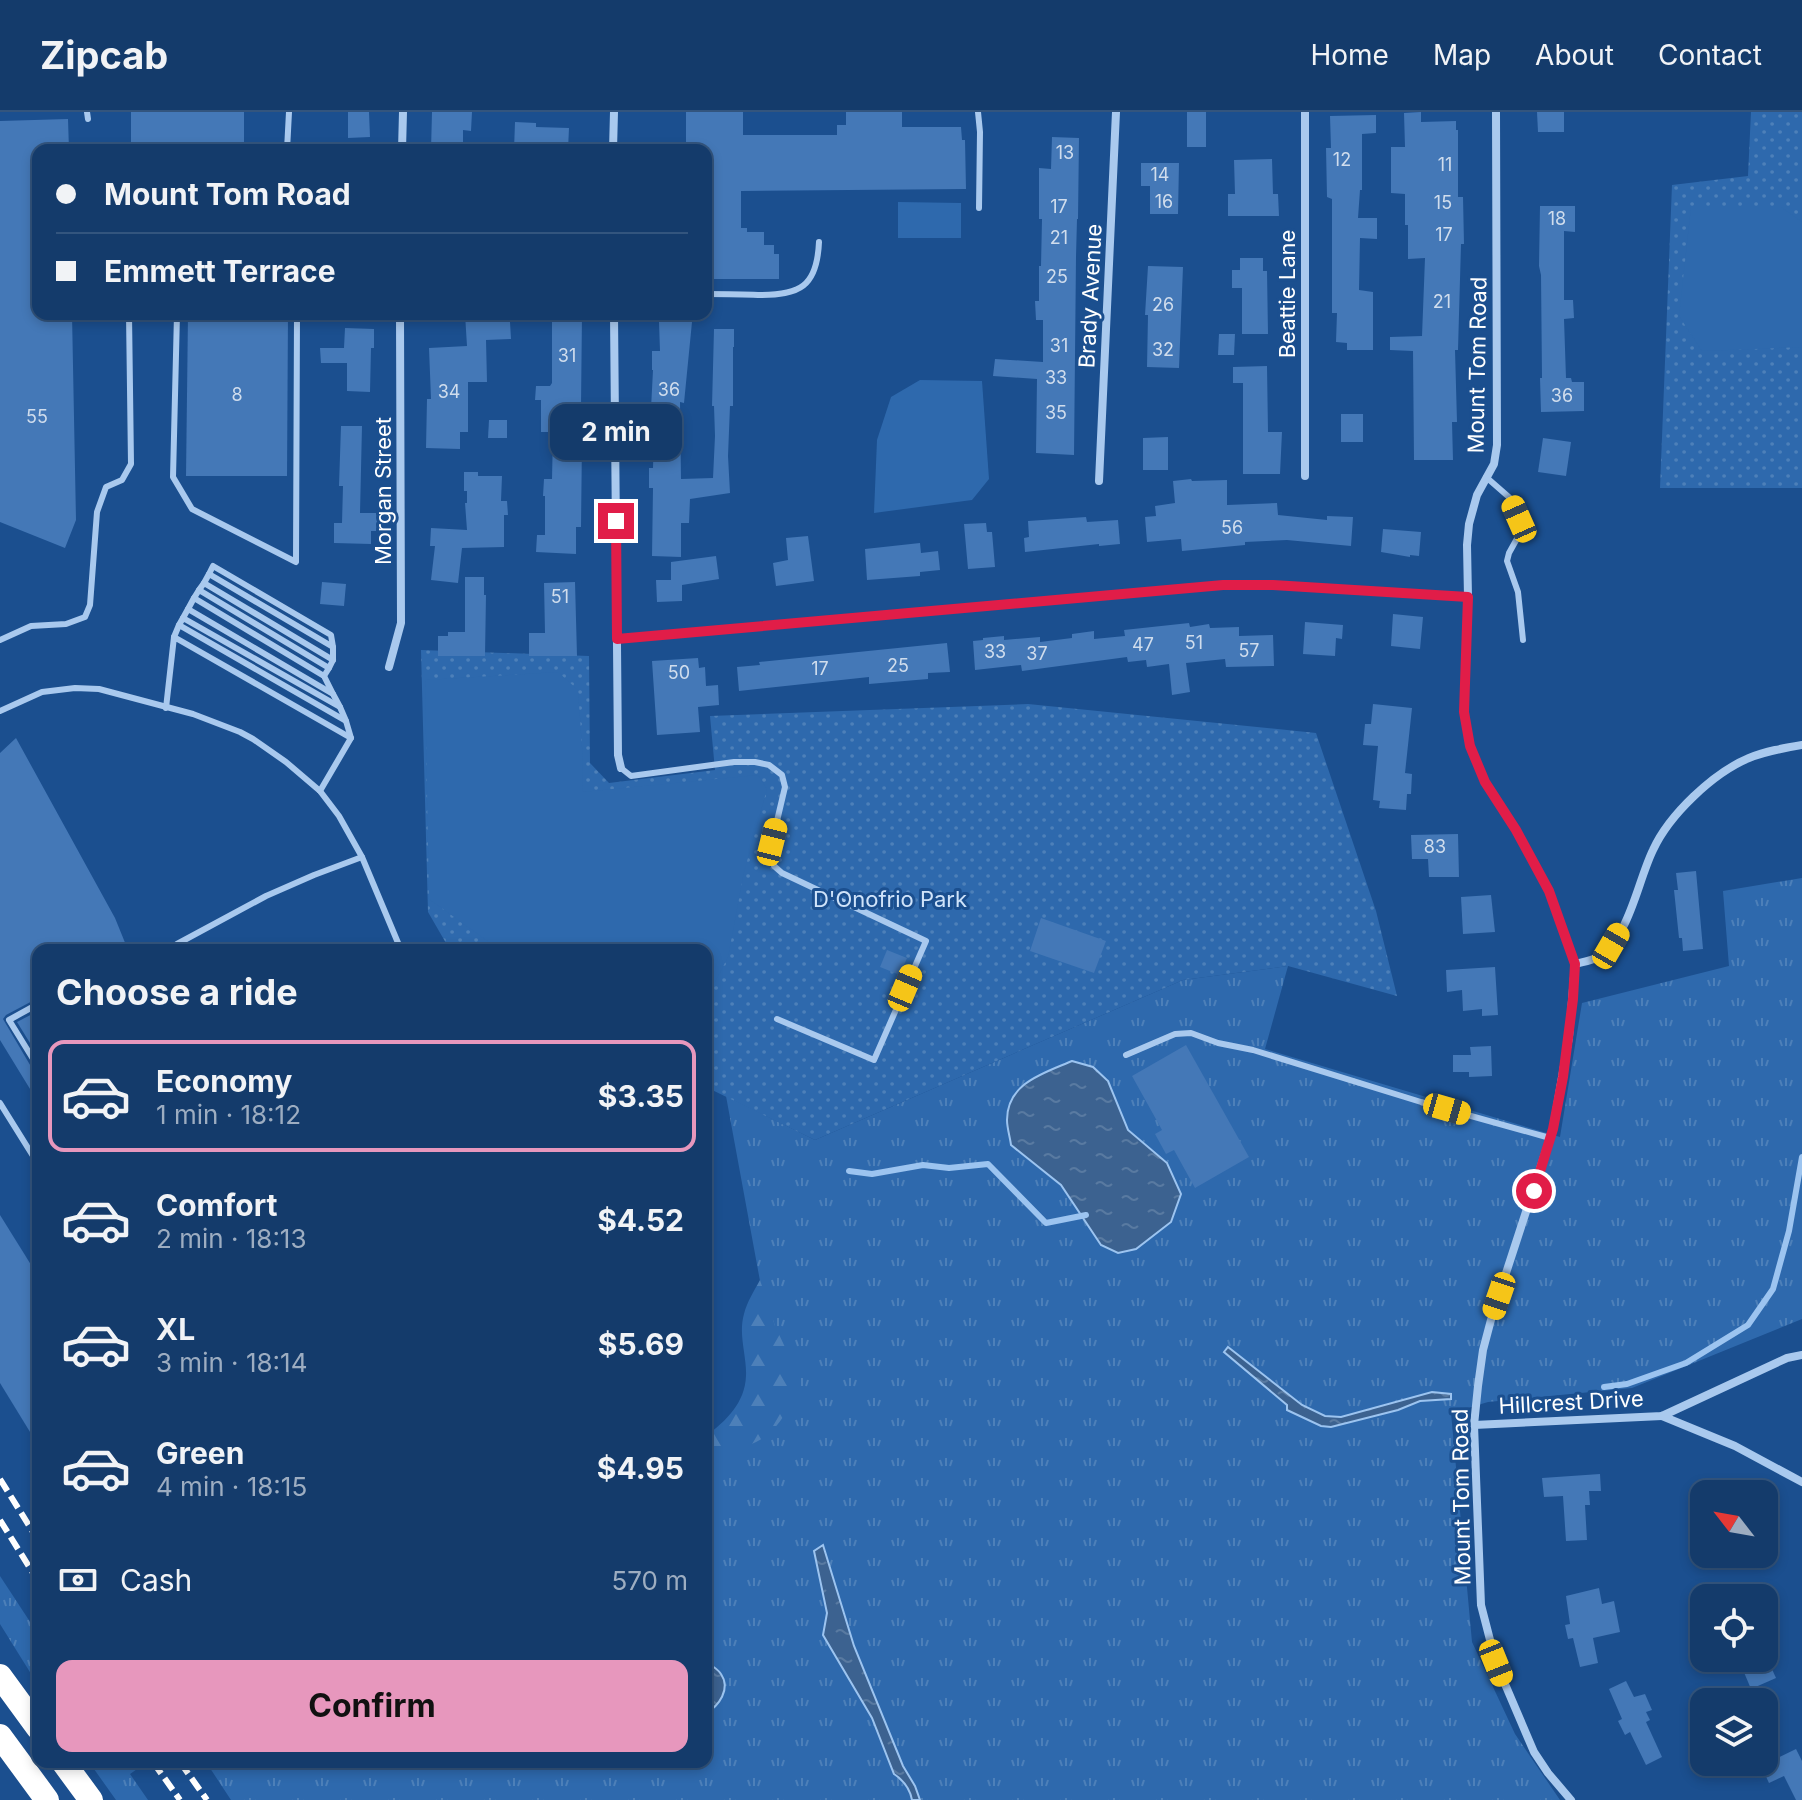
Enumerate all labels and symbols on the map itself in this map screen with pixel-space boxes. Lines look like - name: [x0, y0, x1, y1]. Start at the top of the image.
- house number: 13: [1056, 142, 1074, 163]
- house number: 12: [1333, 149, 1351, 170]
- house number: 11: [1438, 154, 1452, 175]
- house number: 14: [1151, 164, 1169, 185]
- house number: 16: [1155, 191, 1173, 212]
- house number: 15: [1434, 192, 1452, 213]
- house number: 17: [1050, 196, 1068, 217]
- house number: 18: [1548, 208, 1566, 229]
- street label: Brady Avenue: [1073, 223, 1107, 369]
- house number: 17: [1435, 224, 1453, 245]
- house number: 21: [1050, 227, 1068, 248]
- street label: Beattie Lane: [1274, 230, 1300, 358]
- house number: 25: [1046, 266, 1068, 287]
- street label: Mount Tom Road: [1462, 276, 1492, 454]
- house number: 21: [1433, 291, 1451, 312]
- house number: 26: [1152, 294, 1174, 315]
- house number: 31: [1050, 335, 1068, 356]
- house number: 32: [1152, 339, 1174, 360]
- house number: 31: [558, 345, 576, 366]
- house number: 33: [1045, 367, 1067, 388]
- house number: 36: [658, 379, 680, 400]
- house number: 34: [438, 381, 460, 402]
- house number: 8: [231, 384, 243, 405]
- house number: 36: [1551, 385, 1573, 406]
- house number: 35: [1045, 402, 1067, 423]
- callout: 2 min: [550, 405, 682, 461]
- house number: 55: [26, 406, 48, 427]
- street label: Morgan Street: [370, 417, 396, 565]
- car: [1498, 492, 1540, 546]
- route end: [598, 503, 634, 539]
- house number: 56: [1221, 517, 1243, 538]
- house number: 51: [551, 586, 569, 607]
- house number: 51: [1185, 632, 1203, 653]
- house number: 47: [1132, 634, 1154, 655]
- house number: 57: [1238, 640, 1260, 661]
- house number: 33: [984, 641, 1006, 662]
- house number: 37: [1026, 643, 1048, 664]
- house number: 25: [887, 655, 909, 676]
- house number: 17: [811, 658, 829, 679]
- house number: 50: [668, 662, 690, 683]
- car: [755, 816, 789, 868]
- house number: 83: [1424, 836, 1446, 857]
- park label: D'Onofrio Park: [813, 886, 967, 912]
- car: [1589, 919, 1633, 973]
- car: [885, 961, 925, 1015]
- car: [1421, 1091, 1473, 1127]
- route start: [1516, 1173, 1552, 1209]
- car: [1480, 1269, 1518, 1323]
- street label: Hillcrest Drive: [1498, 1385, 1644, 1419]
- street label: Mount Tom Road: [1446, 1408, 1476, 1586]
- north arrow: [1690, 1480, 1778, 1568]
- car: [1476, 1636, 1516, 1690]

